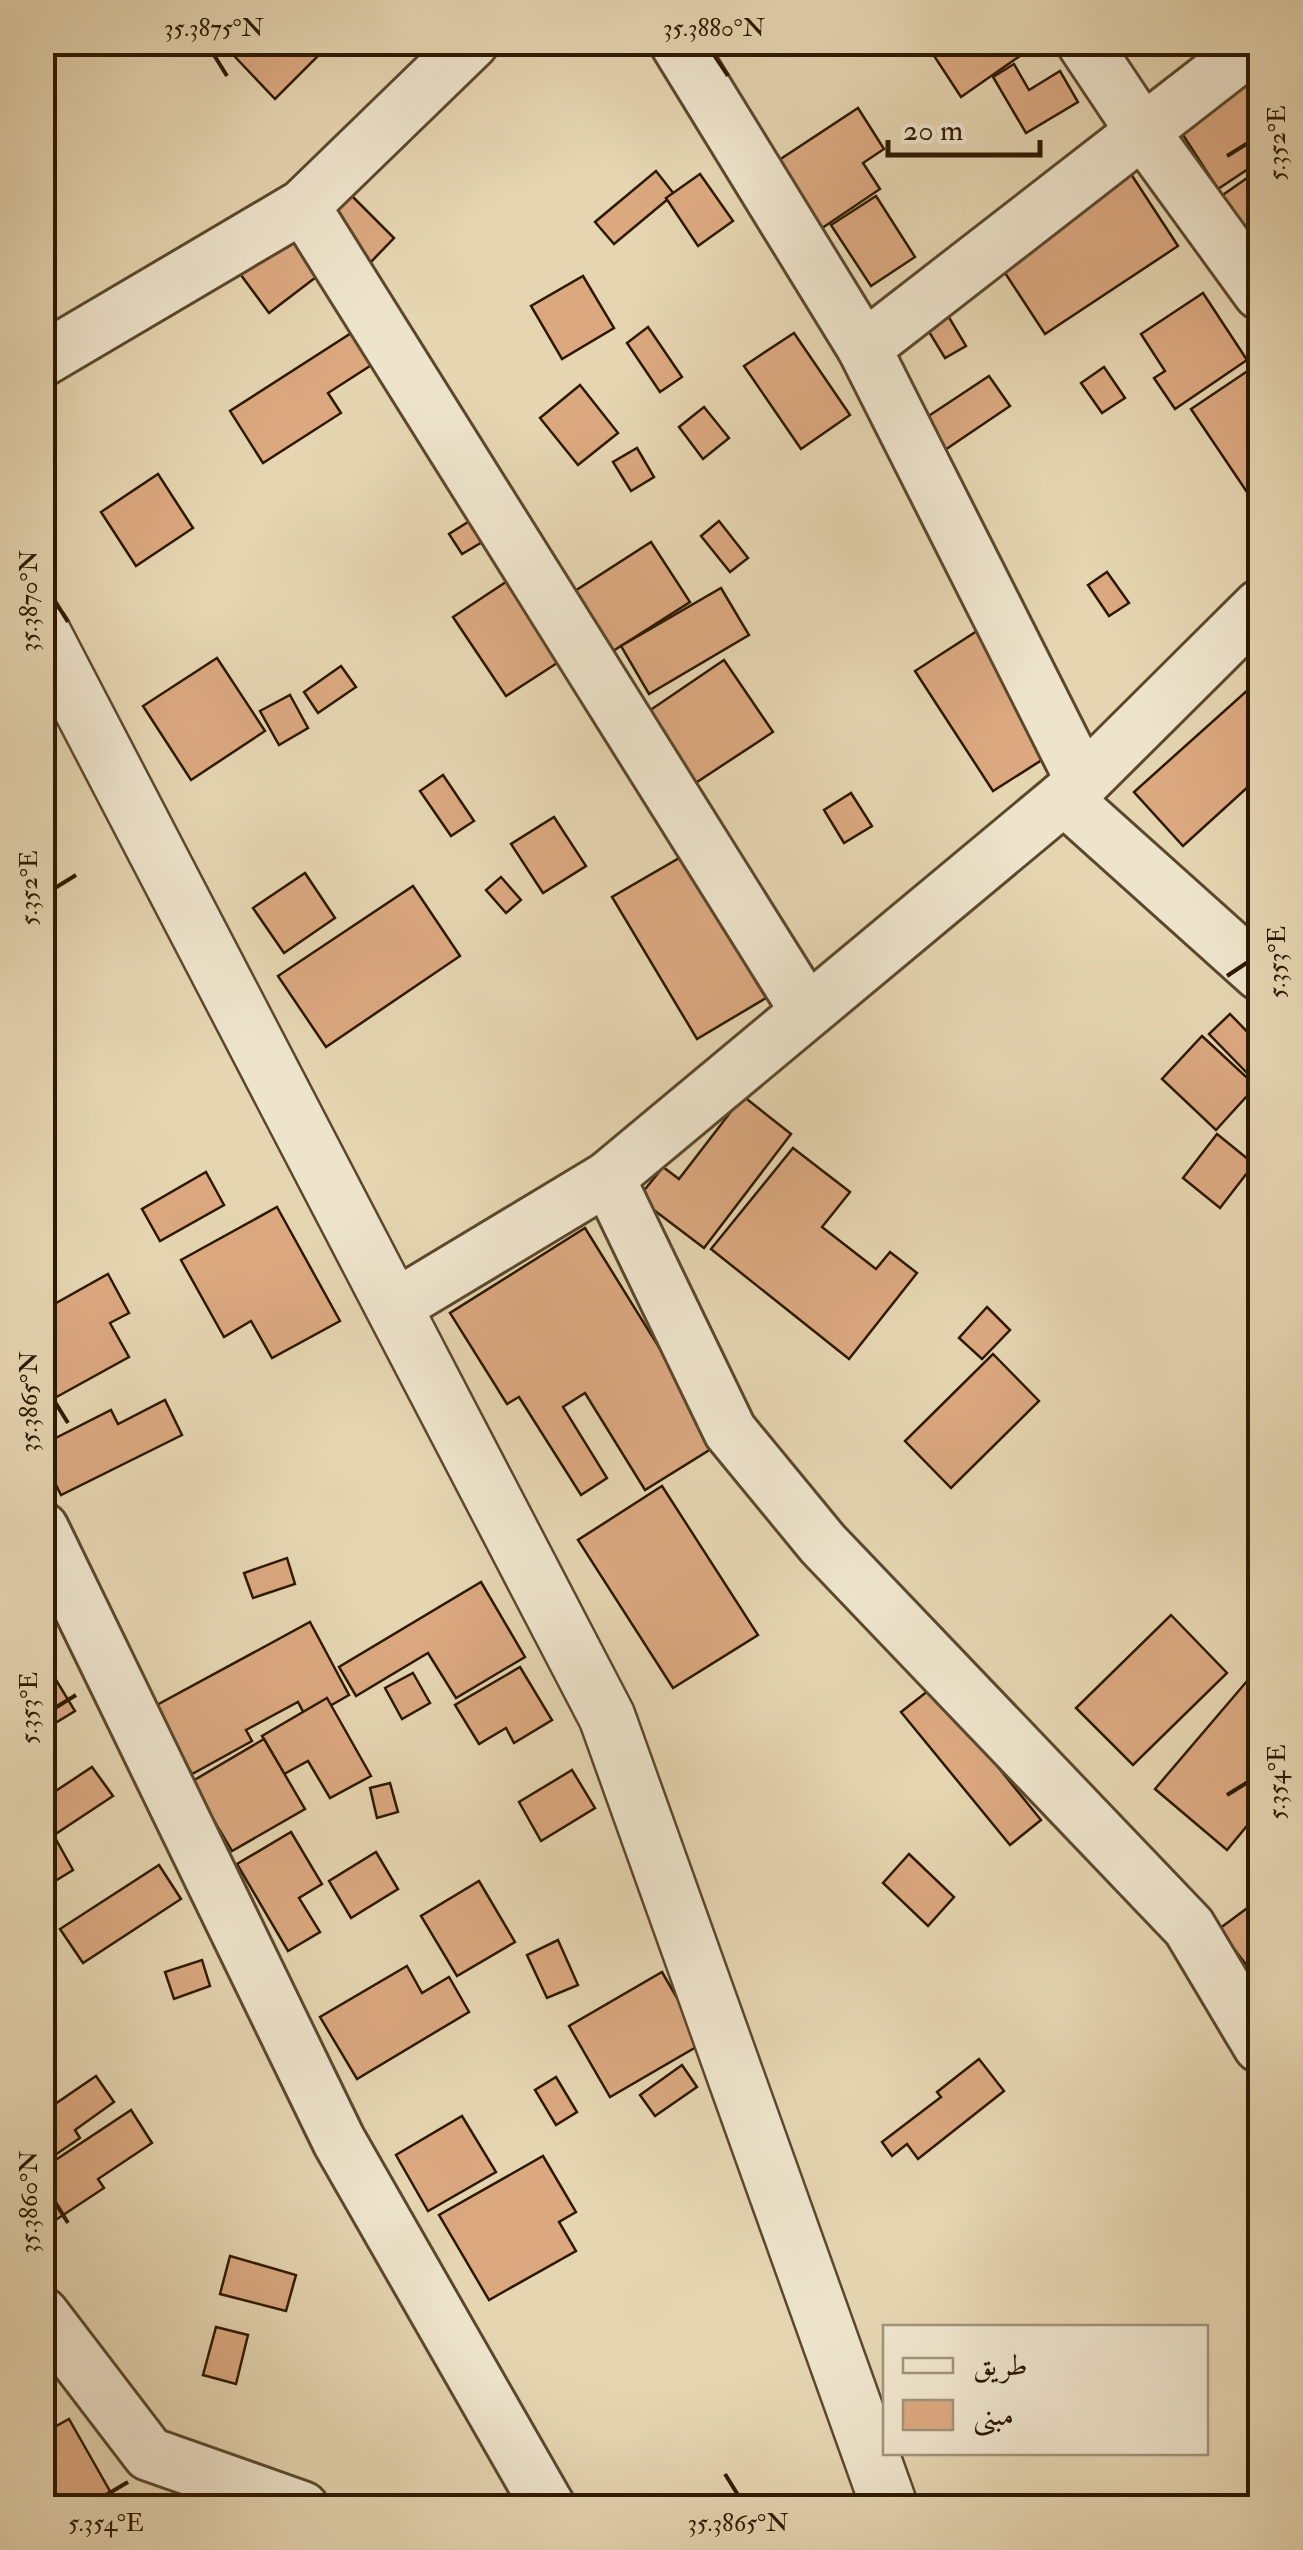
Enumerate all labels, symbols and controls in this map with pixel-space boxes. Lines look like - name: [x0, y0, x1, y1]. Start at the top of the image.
- text: 35.3875°N: [164, 13, 265, 44]
- text: 35.3880°N: [663, 13, 766, 44]
- scale bar: [888, 95, 1040, 157]
- text: 5.352°E: [1262, 105, 1293, 181]
- text: 20 m: [903, 112, 963, 149]
- text: 35.3870°N: [14, 550, 45, 652]
- text: 5.352°E: [14, 850, 45, 926]
- text: 5.353°E: [1262, 926, 1293, 998]
- text: 35.3865°N: [14, 1351, 45, 1453]
- text: 5.353°E: [14, 1672, 45, 1744]
- text: 5.354°E: [1262, 1744, 1293, 1820]
- text: 35.3860°N: [14, 2150, 45, 2253]
- legend: [883, 2325, 1208, 2455]
- text: طريق: [973, 2347, 1028, 2384]
- text: مبنى: [973, 2397, 1014, 2437]
- text: 5.354°E: [68, 2508, 144, 2539]
- text: 35.3865°N: [687, 2508, 789, 2539]

